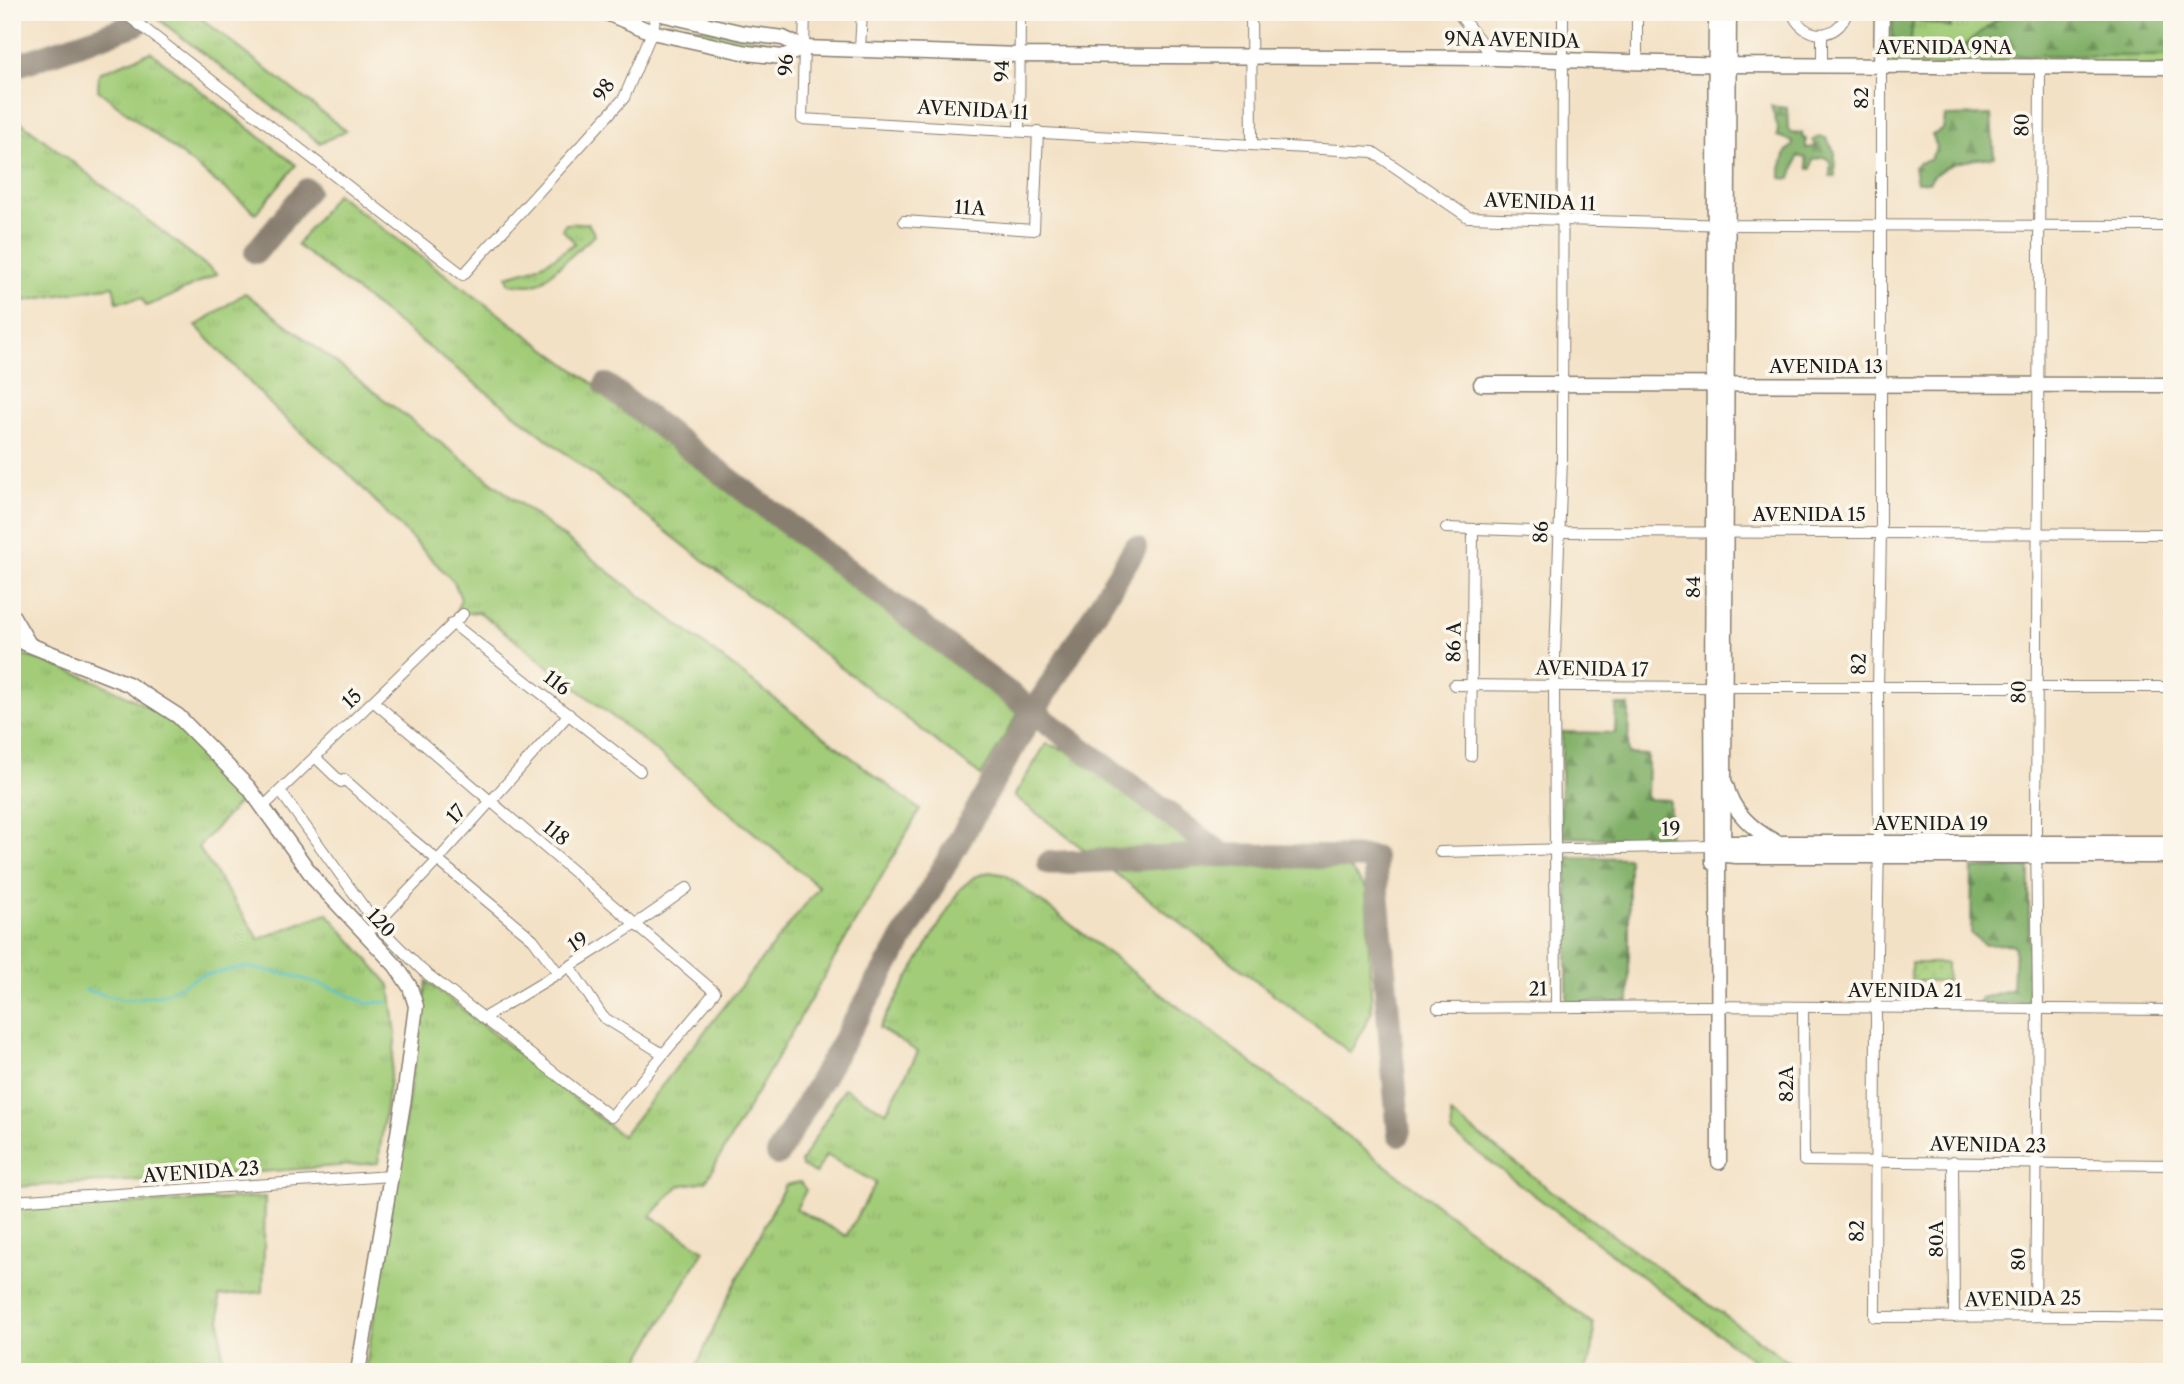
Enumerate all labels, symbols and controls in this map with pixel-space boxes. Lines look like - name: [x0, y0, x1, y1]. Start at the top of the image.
- street label: 9NA AVENIDA: [1444, 27, 1581, 53]
- street label: AVENIDA 9NA: [1875, 36, 2013, 59]
- street label: 96: [774, 53, 798, 77]
- street label: 94: [990, 60, 1014, 82]
- street label: 98: [588, 74, 620, 106]
- street label: 82: [1850, 87, 1873, 109]
- street label: AVENIDA 11: [916, 96, 1029, 124]
- street label: 80: [2010, 113, 2034, 137]
- street label: AVENIDA 11: [1483, 189, 1596, 215]
- street label: 11A: [954, 195, 987, 221]
- street label: AVENIDA 13: [1768, 355, 1883, 378]
- street label: AVENIDA 15: [1751, 503, 1866, 526]
- street label: 86: [1529, 520, 1553, 544]
- street label: 84: [1682, 576, 1705, 598]
- street label: 86 A: [1442, 621, 1466, 663]
- street label: 82: [1847, 653, 1871, 675]
- street label: AVENIDA 17: [1534, 657, 1649, 681]
- street label: 116: [539, 666, 575, 700]
- street label: 80: [2007, 680, 2031, 704]
- street label: 15: [337, 684, 367, 714]
- street label: 17: [442, 799, 471, 828]
- street label: AVENIDA 19: [1873, 812, 1988, 835]
- street label: 118: [538, 815, 574, 851]
- street label: 19: [1661, 817, 1681, 841]
- street label: 120: [362, 904, 400, 942]
- street label: 19: [564, 927, 592, 957]
- street label: 21: [1528, 977, 1548, 1001]
- street label: AVENIDA 21: [1847, 979, 1962, 1002]
- street label: 82A: [1775, 1065, 1798, 1102]
- street label: AVENIDA 23: [1928, 1132, 2047, 1158]
- street label: AVENIDA 23: [141, 1156, 260, 1188]
- street label: 82: [1845, 1220, 1869, 1242]
- street label: 80A: [1925, 1220, 1948, 1258]
- street label: 80: [2007, 1247, 2030, 1271]
- street label: AVENIDA 25: [1963, 1286, 2082, 1312]

